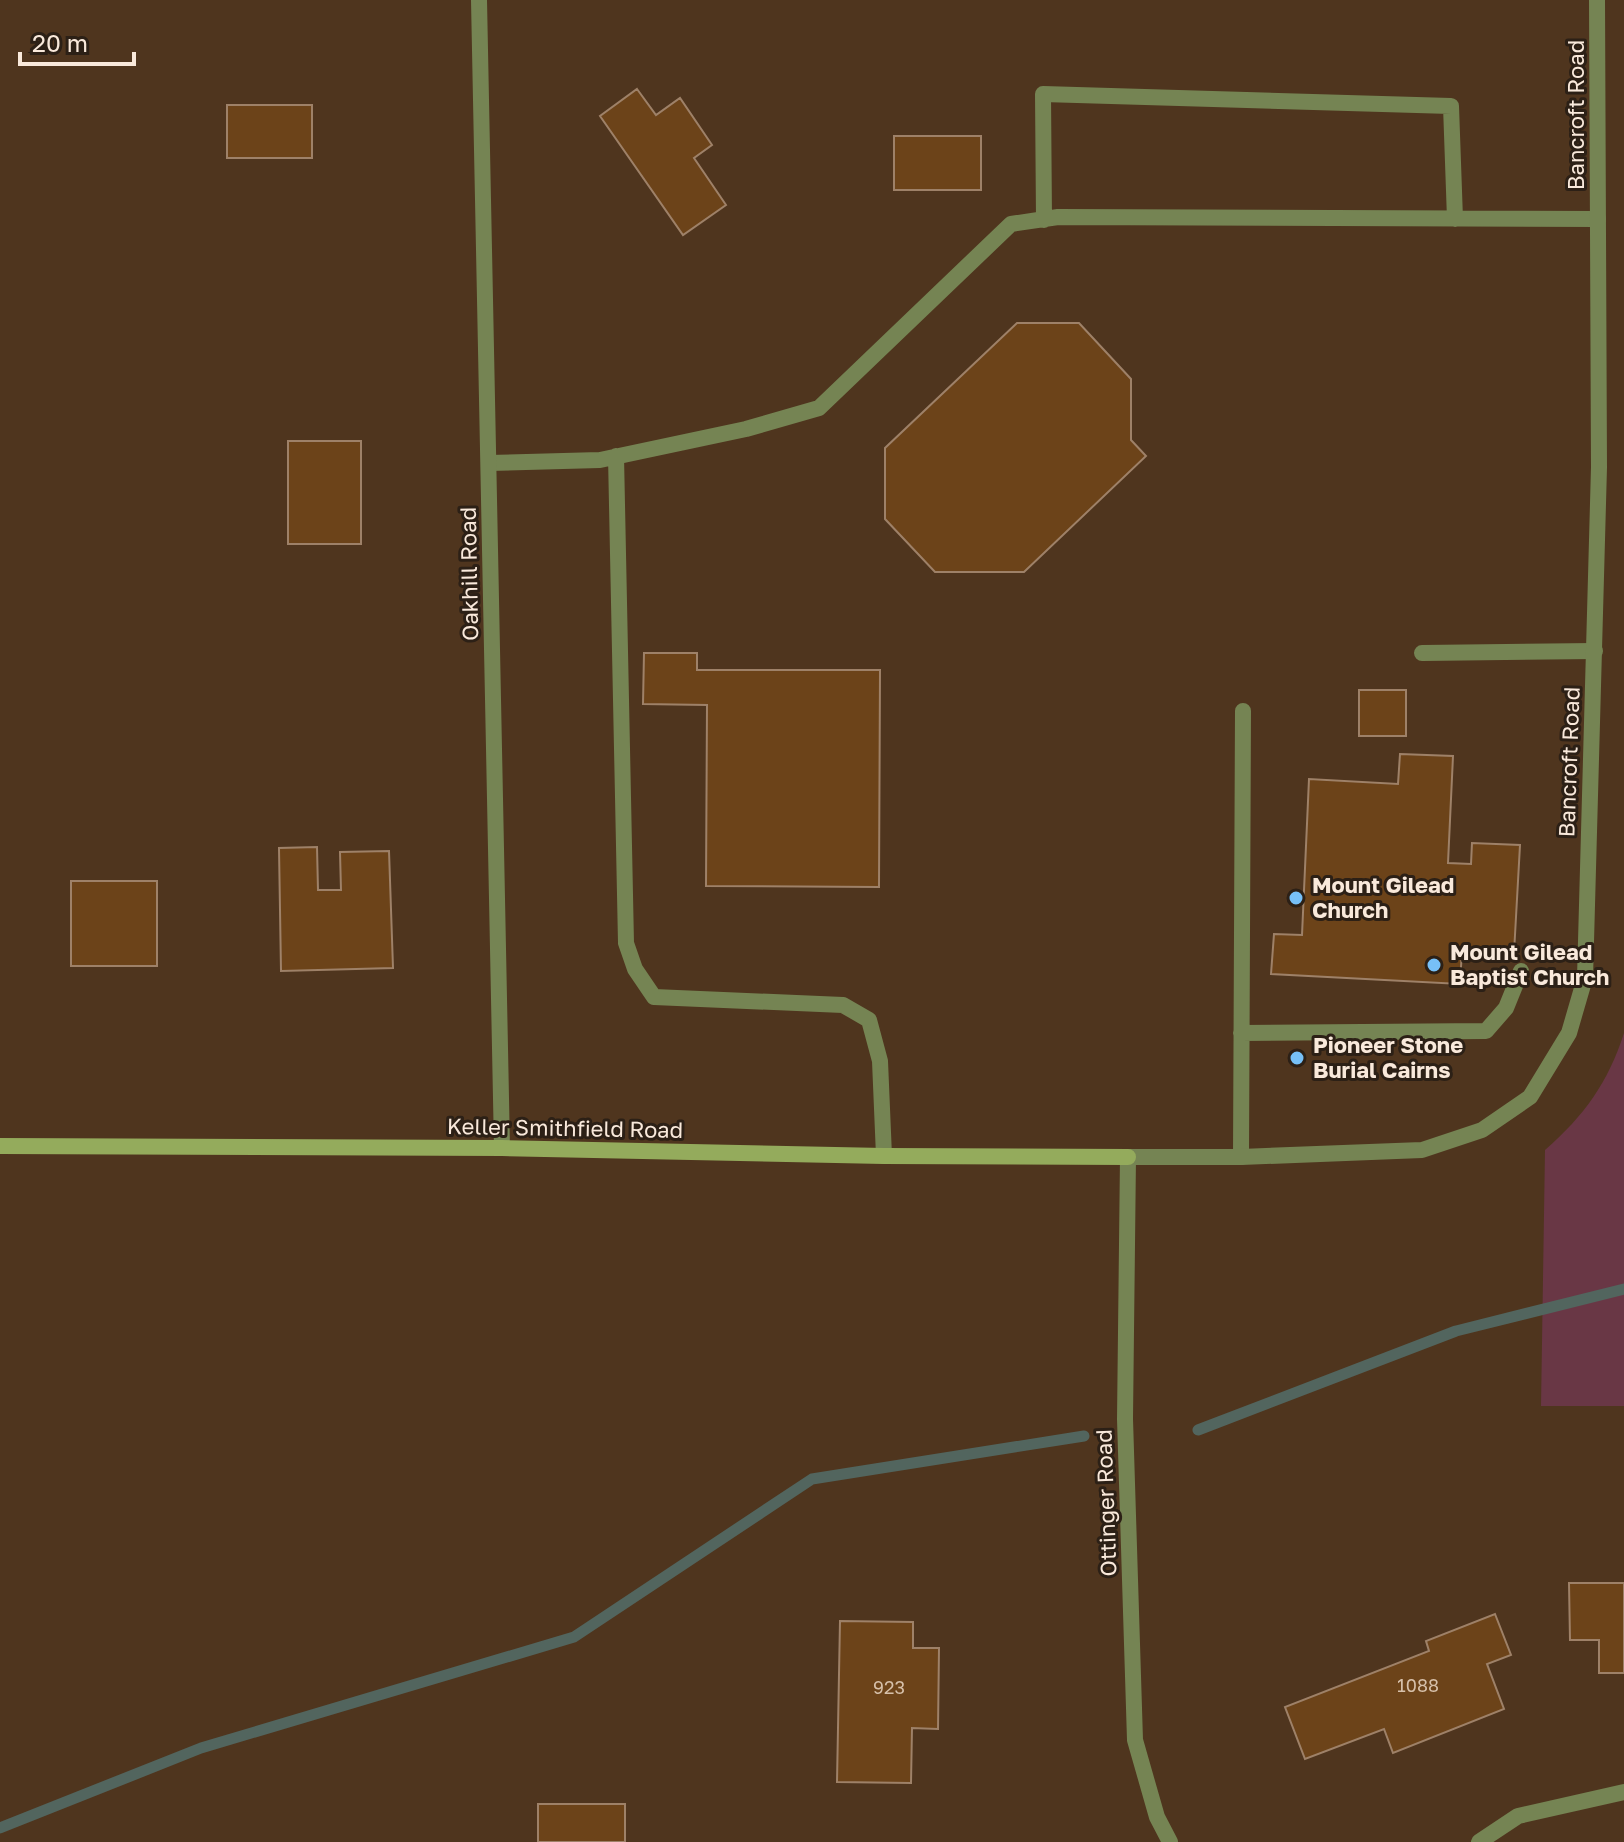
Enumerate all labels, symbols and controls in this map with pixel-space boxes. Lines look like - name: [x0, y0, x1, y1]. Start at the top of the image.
- scale bar: [20, 16, 134, 66]
- text: 20 m: [32, 28, 88, 57]
- street label: Bancroft Road: [1562, 40, 1589, 190]
- street label: Oakhill Road: [454, 507, 483, 641]
- street label: Bancroft Road: [1552, 686, 1585, 838]
- place label: Mount Gilead Church: [1312, 871, 1454, 923]
- marker: Mount Gilead Church: [1287, 889, 1305, 907]
- place label: Mount Gilead Baptist Church: [1450, 938, 1609, 990]
- marker: Mount Gilead Baptist Church: [1425, 956, 1443, 974]
- place label: Pioneer Stone Burial Cairns: [1313, 1031, 1463, 1083]
- marker: Pioneer Stone Burial Cairns: [1288, 1049, 1306, 1067]
- street label: Keller Smithfield Road: [447, 1112, 683, 1143]
- street label: Ottinger Road: [1089, 1429, 1122, 1577]
- house number: 1088: [1397, 1674, 1439, 1696]
- house number: 923: [873, 1676, 905, 1698]

